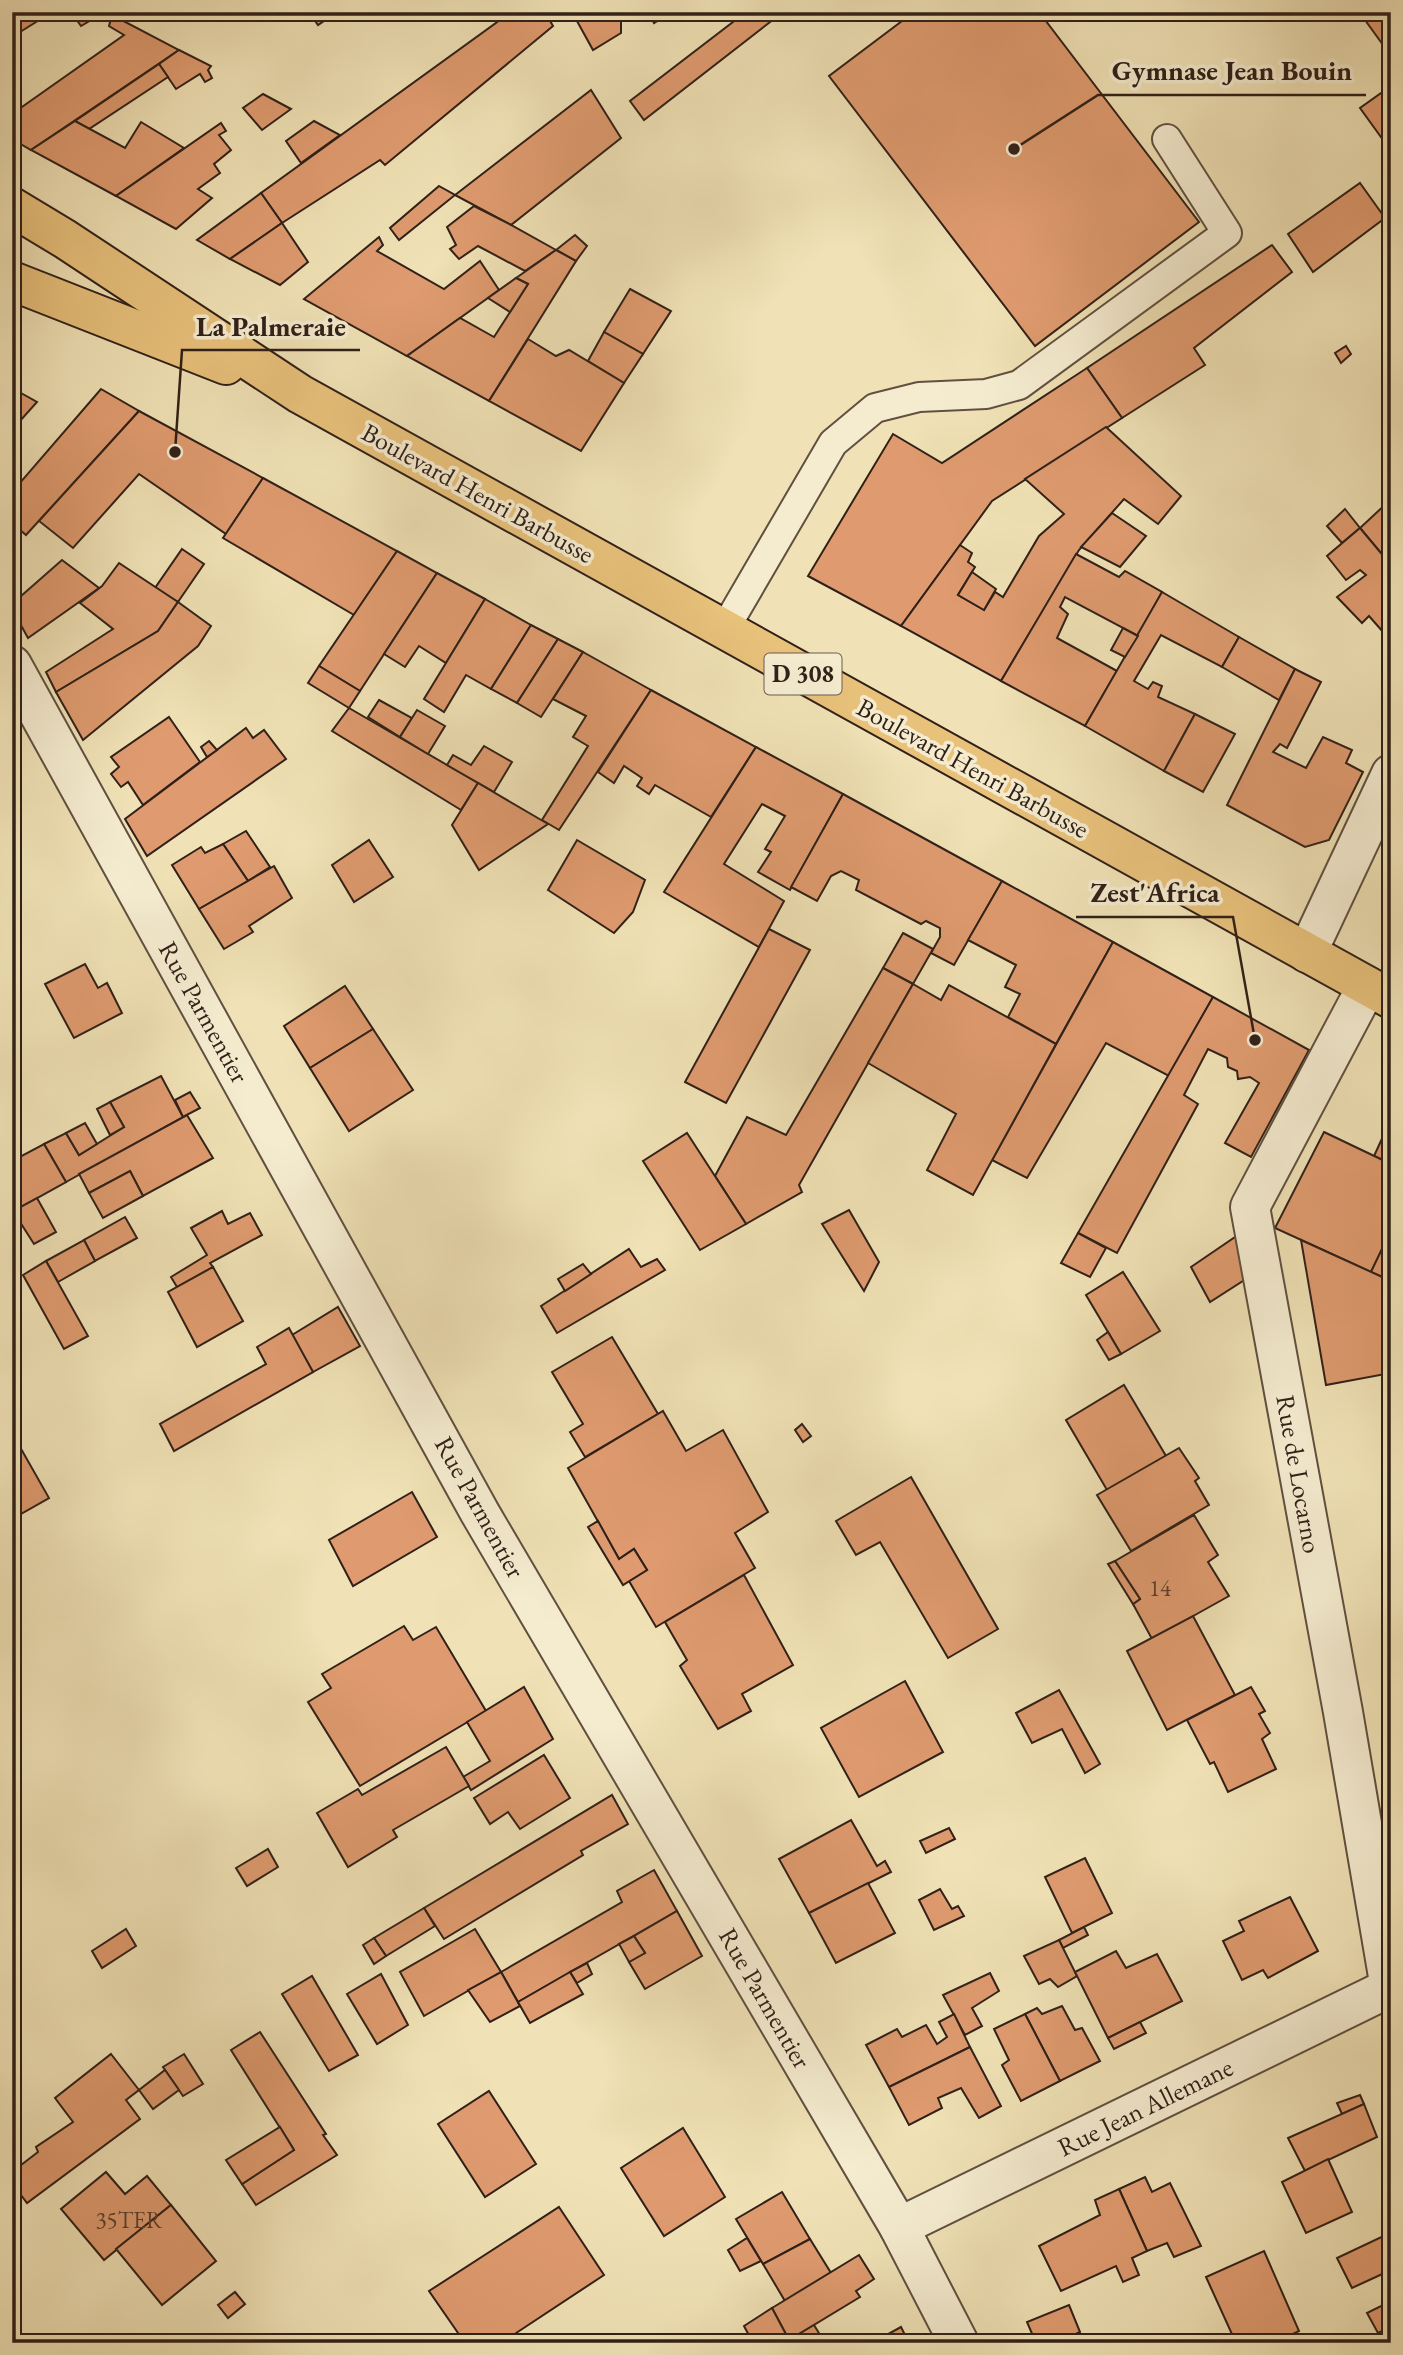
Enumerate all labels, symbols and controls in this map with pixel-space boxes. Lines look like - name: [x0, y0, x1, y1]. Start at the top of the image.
- callout: Gymnase Jean Bouin: [1098, 46, 1366, 95]
- text: Gymnase Jean Bouin: [1112, 52, 1352, 88]
- callout: La Palmeraie: [182, 301, 360, 350]
- text: La Palmeraie: [196, 308, 346, 344]
- street label: Boulevard Henri Barbusse: [356, 415, 600, 571]
- road number: D 308: [764, 654, 842, 694]
- street label: Boulevard Henri Barbusse: [851, 690, 1095, 846]
- callout: Zest'Africa: [1076, 868, 1233, 917]
- text: Zest'Africa: [1090, 874, 1220, 910]
- street label: Rue Parmentier: [151, 935, 257, 1089]
- street label: Rue de Locarno: [1268, 1392, 1330, 1556]
- street label: Rue Parmentier: [427, 1430, 533, 1584]
- house number: 14: [1149, 1573, 1172, 1603]
- street label: Rue Parmentier: [711, 1921, 819, 2075]
- street label: Rue Jean Allemane: [1052, 2050, 1238, 2164]
- house number: 35TER: [96, 2205, 163, 2235]

